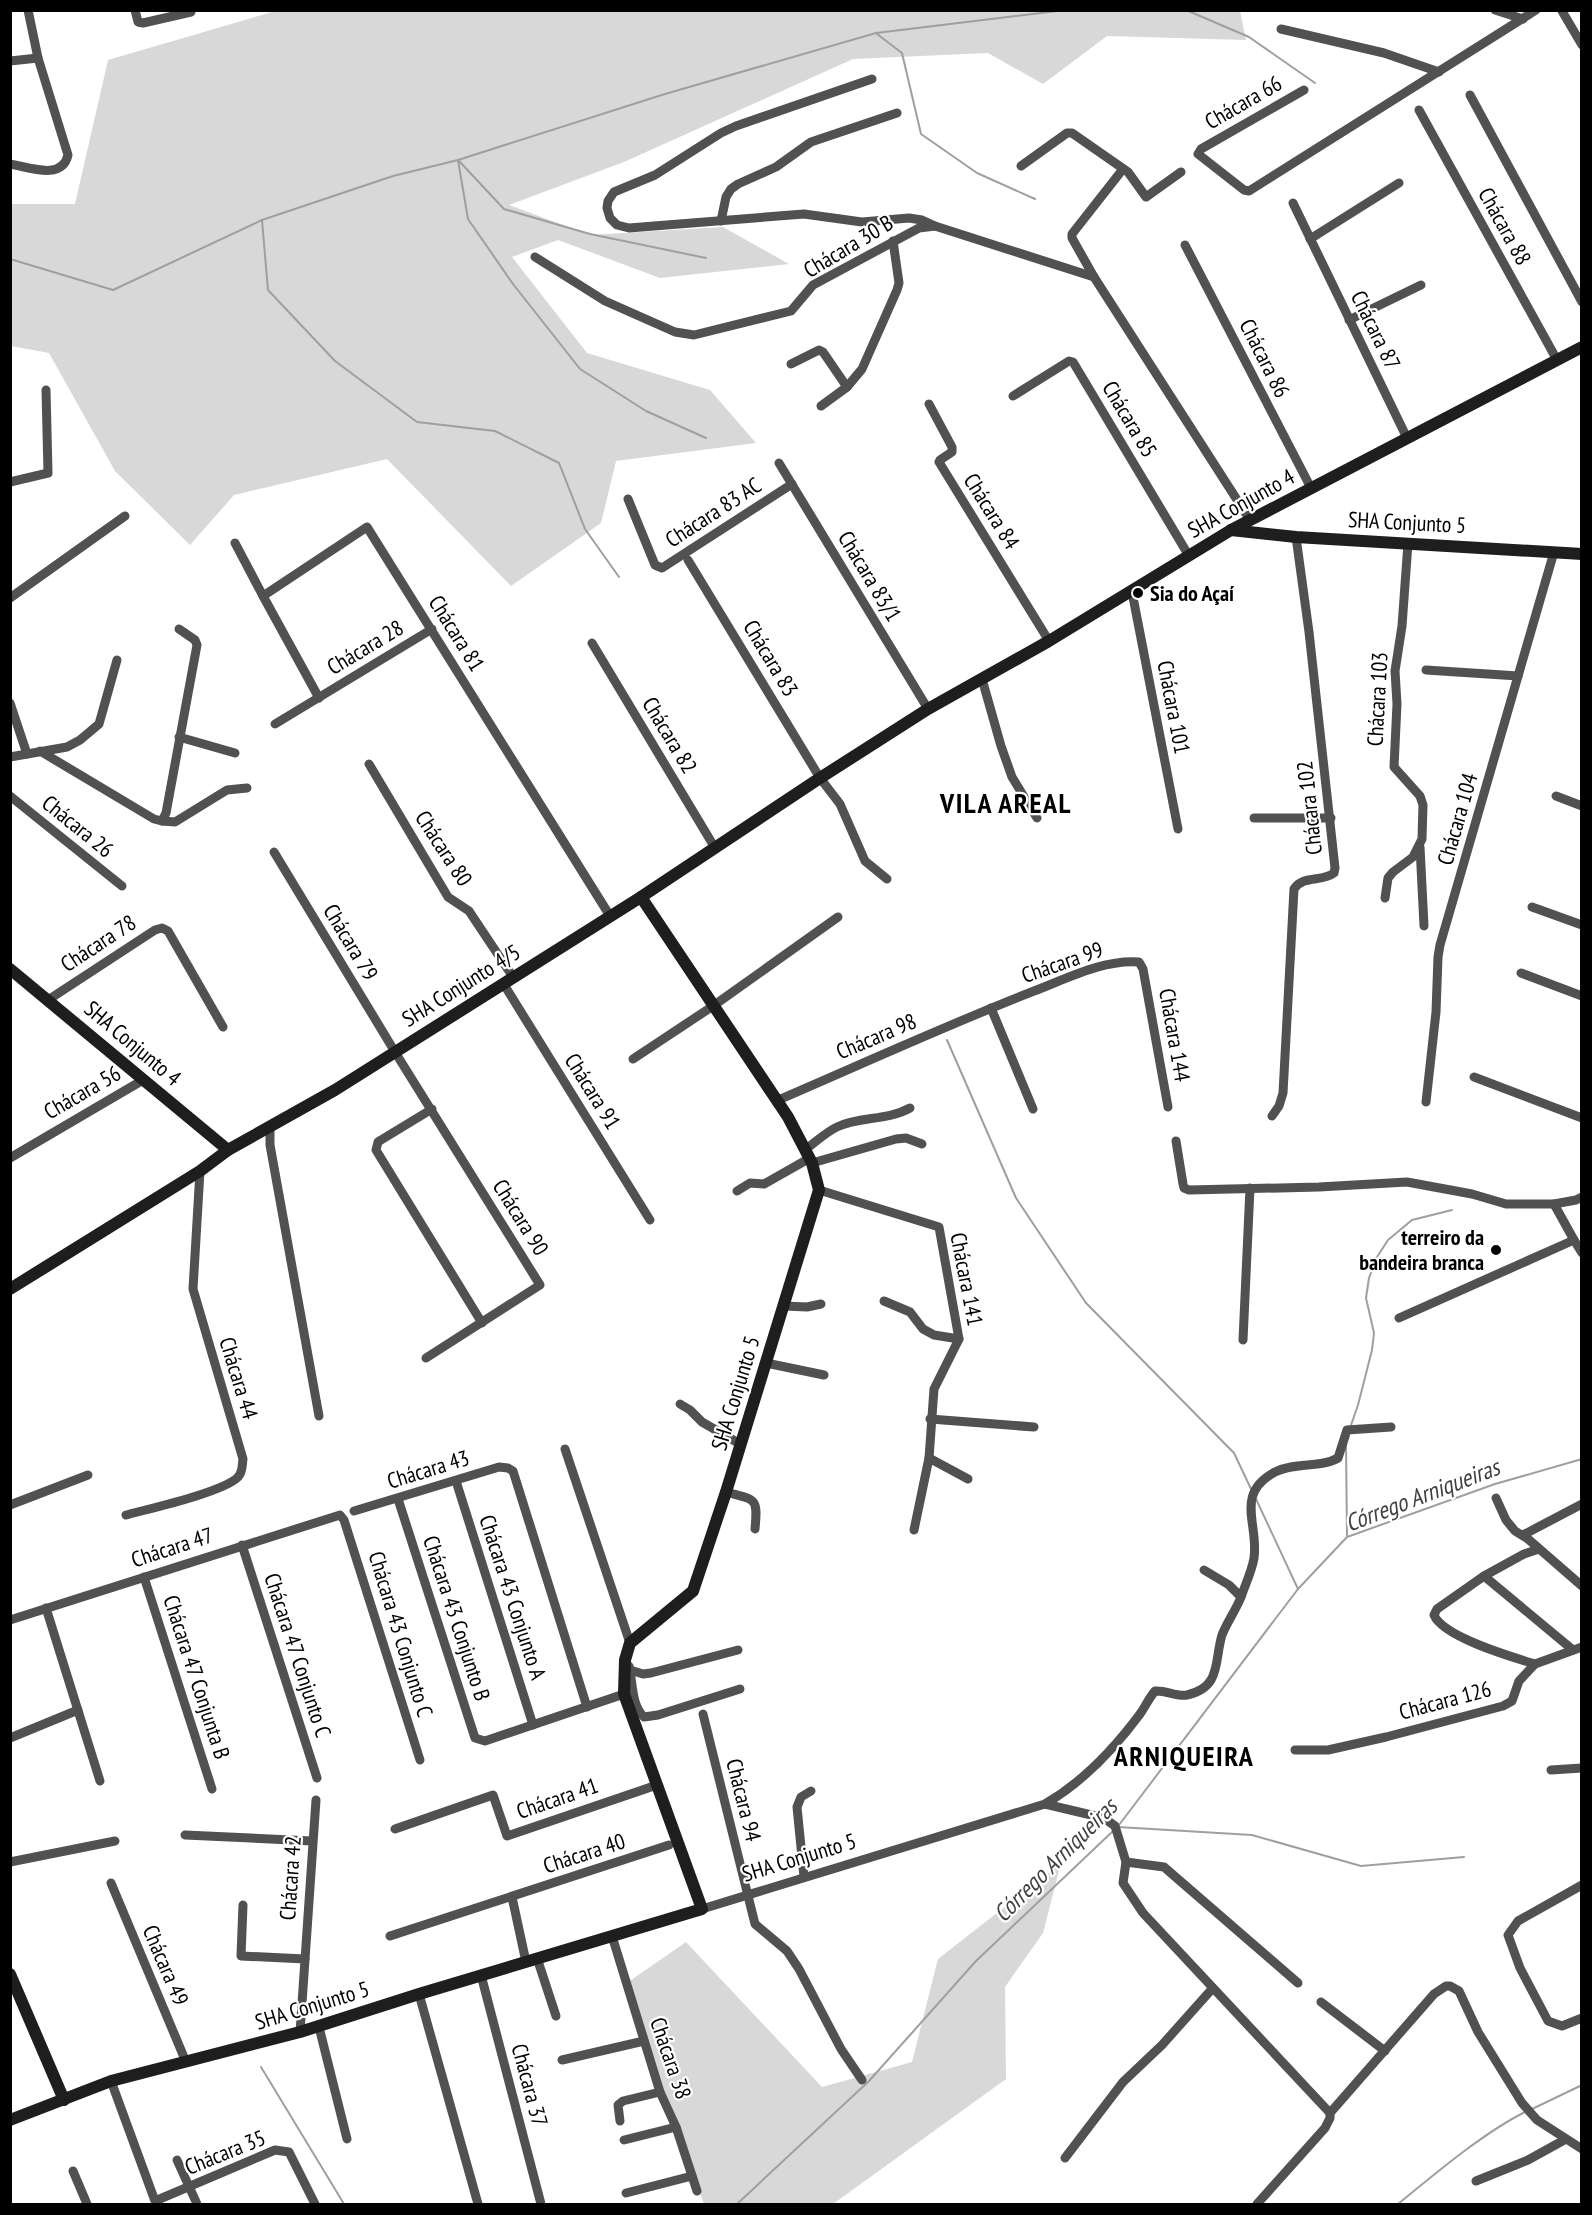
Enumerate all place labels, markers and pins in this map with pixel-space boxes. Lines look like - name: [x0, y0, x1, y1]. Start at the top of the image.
- place label: Sia do Açaí: [1150, 579, 1234, 607]
- marker: Sia do Açaí: [1131, 586, 1145, 600]
- place label: terreiro da bandeira branca: [1359, 1223, 1484, 1276]
- marker: terreiro da bandeira branca: [1489, 1243, 1503, 1257]

